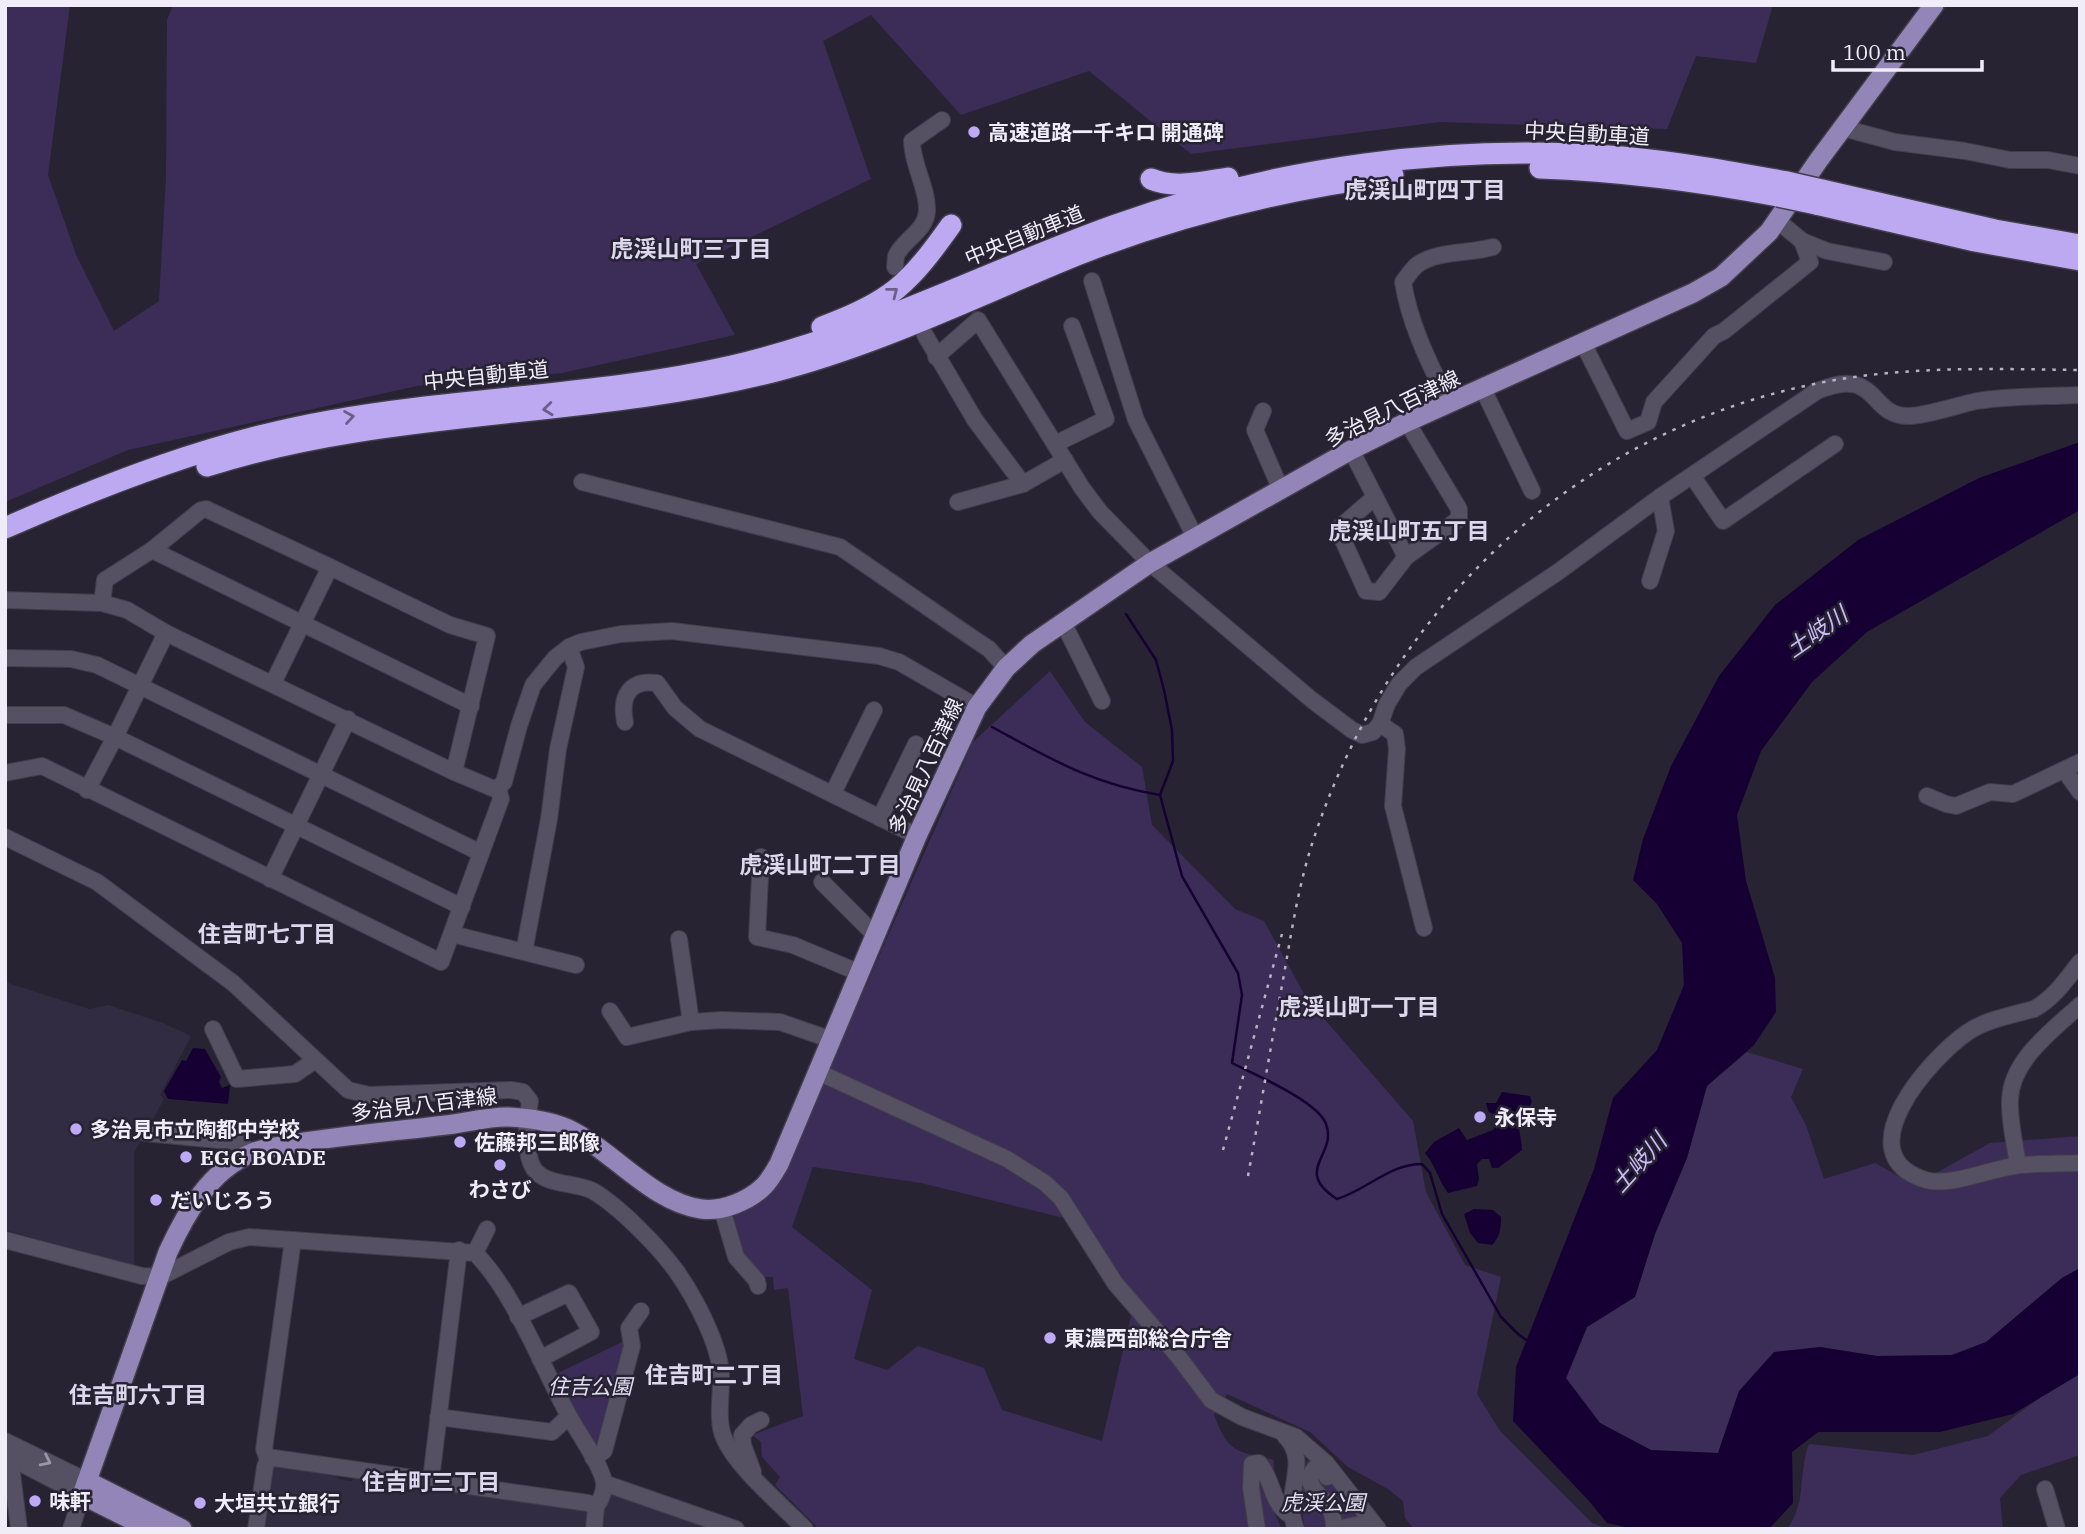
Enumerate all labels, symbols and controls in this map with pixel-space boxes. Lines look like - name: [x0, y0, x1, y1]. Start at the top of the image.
- scale bar: [1833, 28, 1982, 72]
- text: 100 m: [1843, 38, 1906, 66]
- street label: 中央自動車道: [1523, 116, 1651, 150]
- place label: 高速道路一千キロ 開通碑: [988, 118, 1224, 146]
- marker: 高速道路一千キロ 開通碑: [966, 124, 982, 140]
- district label: 虎渓山町四丁目: [1345, 174, 1506, 204]
- street label: 中央自動車道: [960, 198, 1088, 272]
- district label: 虎渓山町三丁目: [611, 233, 772, 263]
- one-way arrow: [885, 288, 898, 301]
- street label: 中央自動車道: [422, 354, 550, 396]
- street label: 多治見八百津線: [1320, 363, 1464, 453]
- one-way arrow: [542, 401, 553, 416]
- one-way arrow: [343, 410, 355, 425]
- district label: 虎渓山町五丁目: [1329, 515, 1490, 545]
- water label: 土岐川: [1779, 597, 1855, 663]
- street label: 多治見八百津線: [881, 693, 969, 839]
- district label: 虎渓山町二丁目: [740, 849, 901, 879]
- district label: 住吉町七丁目: [198, 918, 336, 948]
- district label: 虎渓山町一丁目: [1279, 991, 1440, 1021]
- street label: 多治見八百津線: [349, 1081, 499, 1127]
- place label: 永保寺: [1494, 1103, 1557, 1131]
- marker: 永保寺: [1472, 1109, 1488, 1125]
- place label: 多治見市立陶都中学校: [90, 1115, 300, 1143]
- marker: 多治見市立陶都中学校: [68, 1121, 84, 1137]
- water label: 土岐川: [1604, 1124, 1674, 1198]
- place label: 佐藤邦三郎像: [474, 1128, 600, 1156]
- marker: 佐藤邦三郎像: [452, 1134, 468, 1150]
- place label: EGG BOADE: [200, 1143, 326, 1171]
- marker: EGG BOADE: [178, 1149, 194, 1165]
- marker: わさび: [492, 1157, 508, 1173]
- place label: わさび: [469, 1175, 532, 1203]
- place label: だいじろう: [170, 1186, 275, 1214]
- marker: だいじろう: [148, 1192, 164, 1208]
- place label: 東濃西部総合庁舎: [1064, 1324, 1232, 1352]
- marker: 東濃西部総合庁舎: [1042, 1330, 1058, 1346]
- district label: 住吉町二丁目: [645, 1359, 783, 1389]
- park label: 住吉公園: [548, 1372, 635, 1400]
- district label: 住吉町六丁目: [69, 1379, 207, 1409]
- one-way arrow: [39, 1453, 51, 1467]
- district label: 住吉町三丁目: [362, 1466, 500, 1496]
- place label: 味軒: [49, 1487, 91, 1515]
- park label: 虎渓公園: [1281, 1488, 1368, 1516]
- place label: 大垣共立銀行: [214, 1489, 340, 1517]
- marker: 味軒: [27, 1493, 43, 1509]
- marker: 大垣共立銀行: [192, 1495, 208, 1511]

